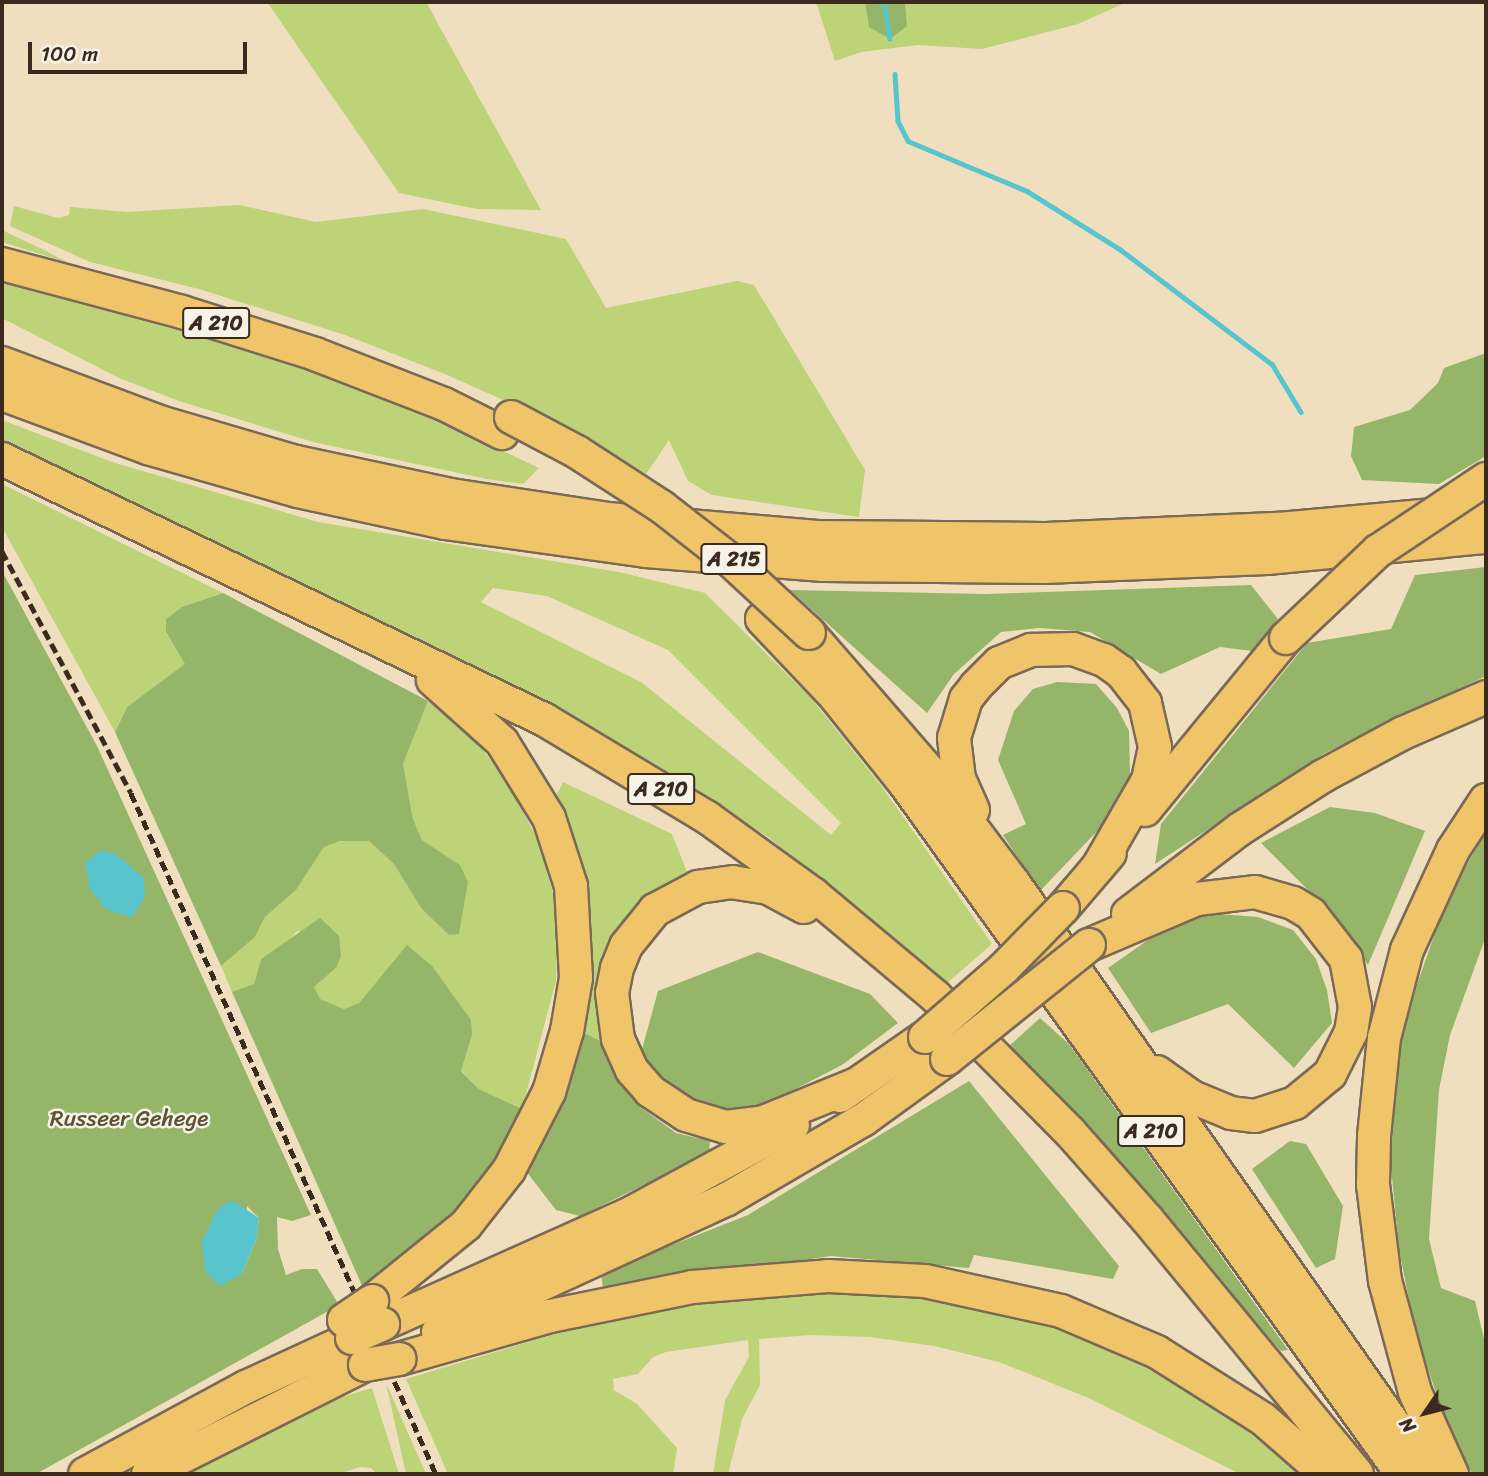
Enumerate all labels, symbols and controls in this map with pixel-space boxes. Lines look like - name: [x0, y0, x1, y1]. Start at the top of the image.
- scale bar: [32, 28, 250, 72]
- text: 100 m: [41, 35, 98, 73]
- road number: A 210: [181, 306, 251, 340]
- road number: A 215: [699, 542, 769, 576]
- road number: A 210: [626, 772, 696, 806]
- park label: Russeer Gehege: [50, 1105, 208, 1133]
- road number: A 210: [1116, 1114, 1186, 1148]
- north arrow: [1390, 1378, 1460, 1448]
- text: N: [1390, 1410, 1425, 1440]

